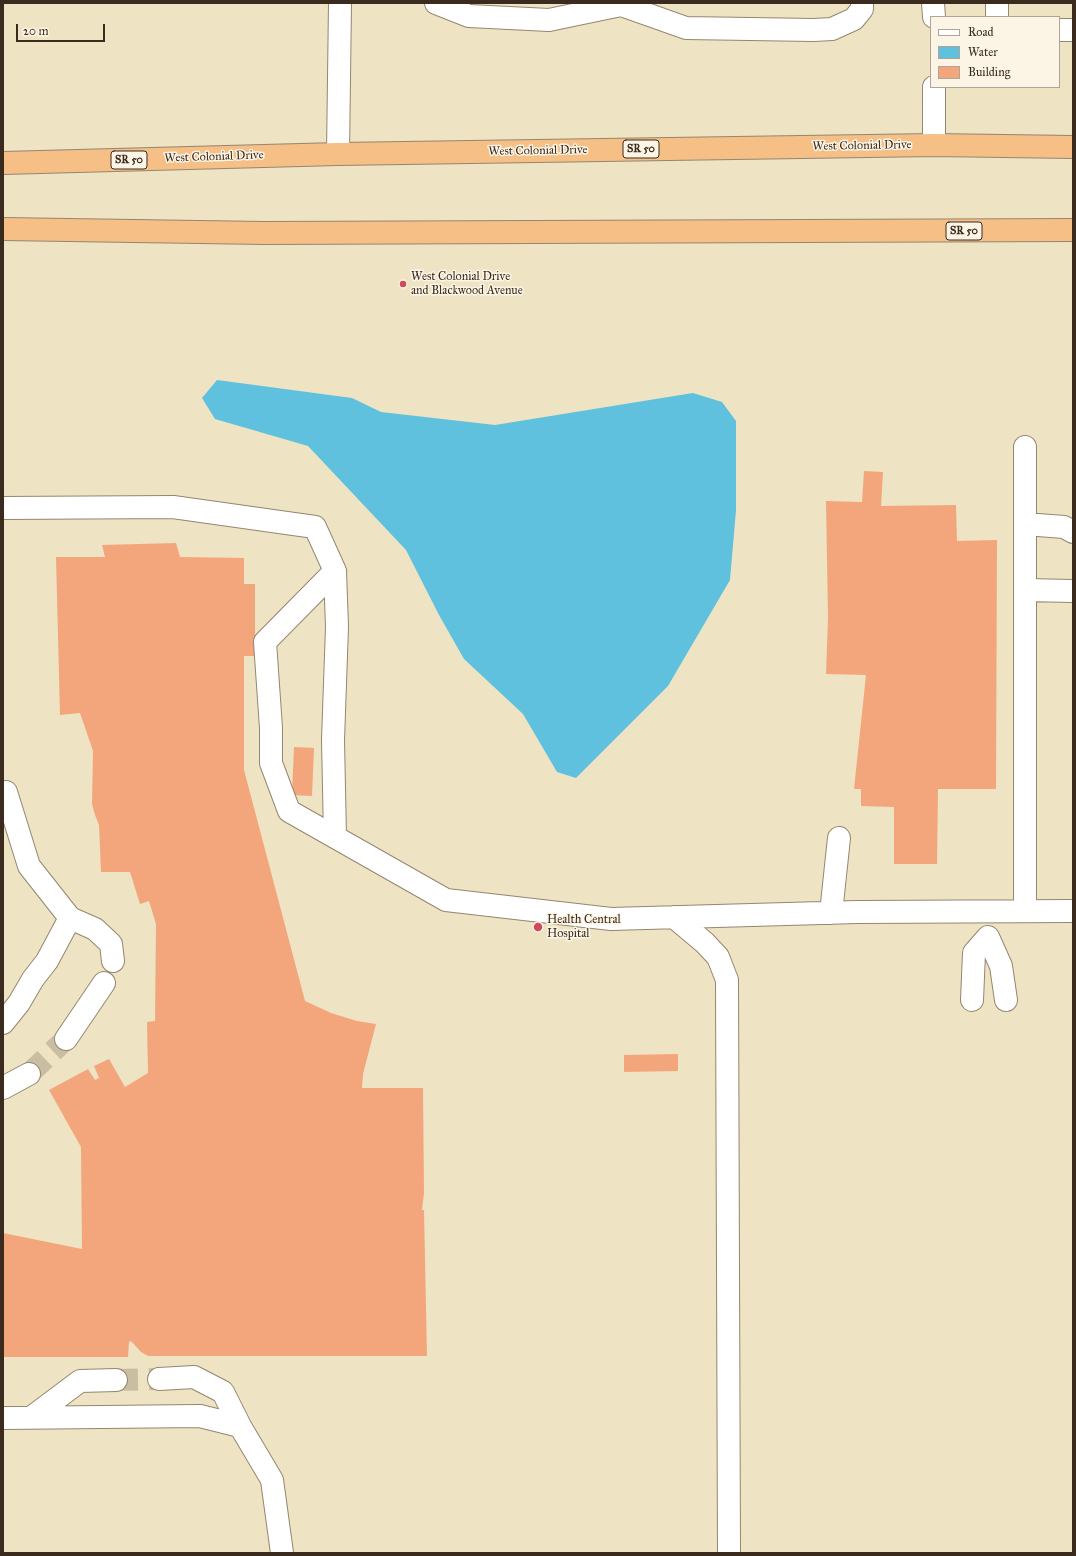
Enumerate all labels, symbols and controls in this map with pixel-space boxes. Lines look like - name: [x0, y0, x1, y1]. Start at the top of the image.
- scale bar: [18, 16, 107, 42]
- legend: [930, 16, 1060, 88]
- text: 20 m: [23, 24, 49, 38]
- text: Road: [968, 25, 994, 39]
- text: Water: [968, 45, 998, 59]
- text: Building: [968, 65, 1010, 79]
- street label: West Colonial Drive: [812, 138, 912, 154]
- road number: SR 50: [623, 140, 659, 158]
- street label: West Colonial Drive: [488, 143, 588, 159]
- street label: West Colonial Drive: [164, 148, 264, 166]
- road number: SR 50: [111, 151, 147, 169]
- road number: SR 50: [946, 222, 982, 240]
- place label: West Colonial Drive and Blackwood Avenue: [411, 270, 523, 298]
- marker: West Colonial Drive and Blackwood Avenue: [398, 279, 408, 289]
- place label: Health Central Hospital: [547, 913, 621, 941]
- marker: Health Central Hospital: [532, 921, 544, 933]

